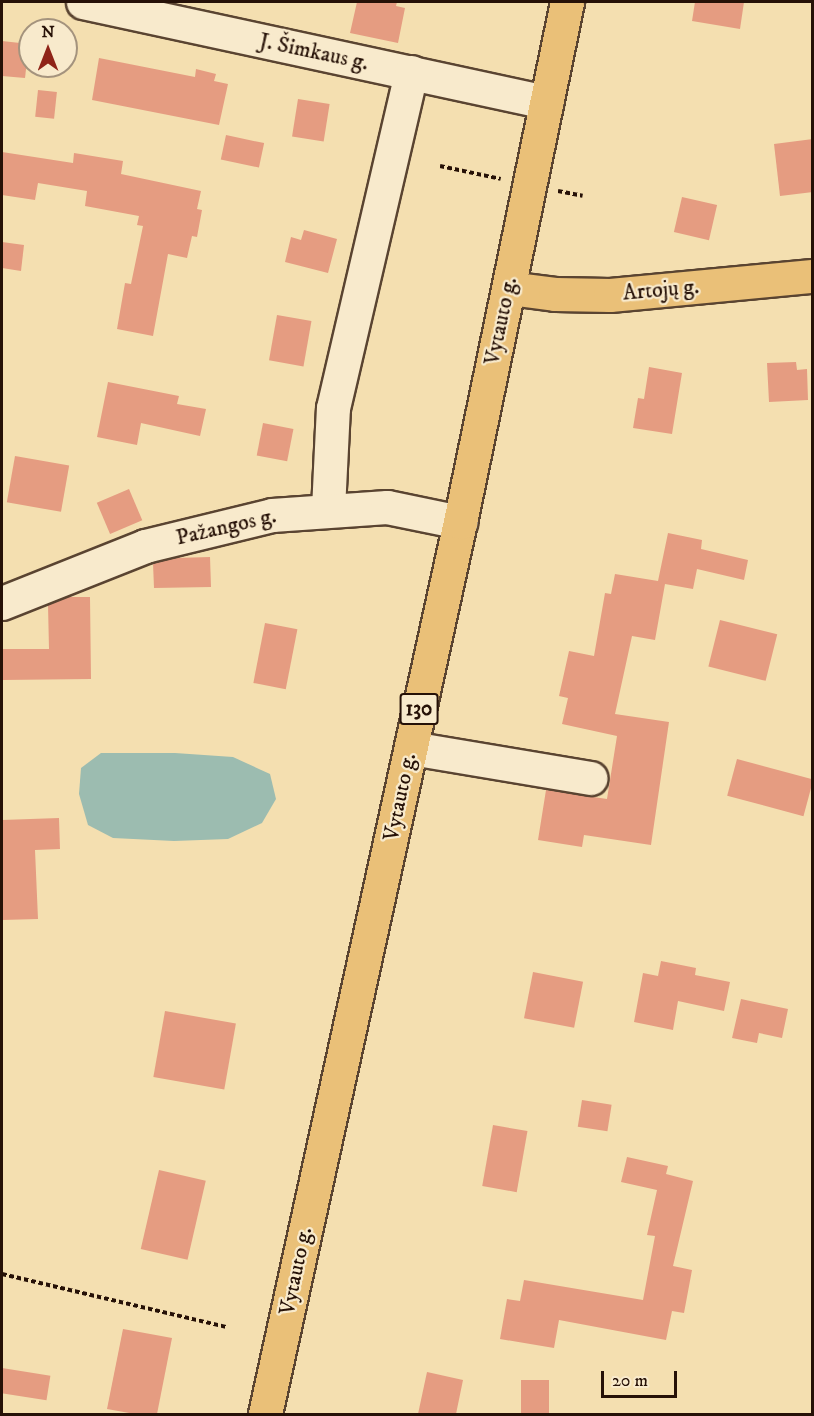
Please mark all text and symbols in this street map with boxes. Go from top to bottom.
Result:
north arrow [18,18,78,78]
text: N [41,22,55,42]
street label: J. Šimkaus g. [257,28,371,76]
street label: Artojų g. [622,274,700,306]
street label: Vytauto g. [479,275,523,367]
street label: Pažangos g. [173,503,279,551]
road number: 130 [400,691,438,727]
street label: Vytauto g. [378,751,422,843]
street label: Vytauto g. [274,1225,318,1317]
scale bar [604,1359,680,1397]
text: 20 m [612,1370,648,1392]

